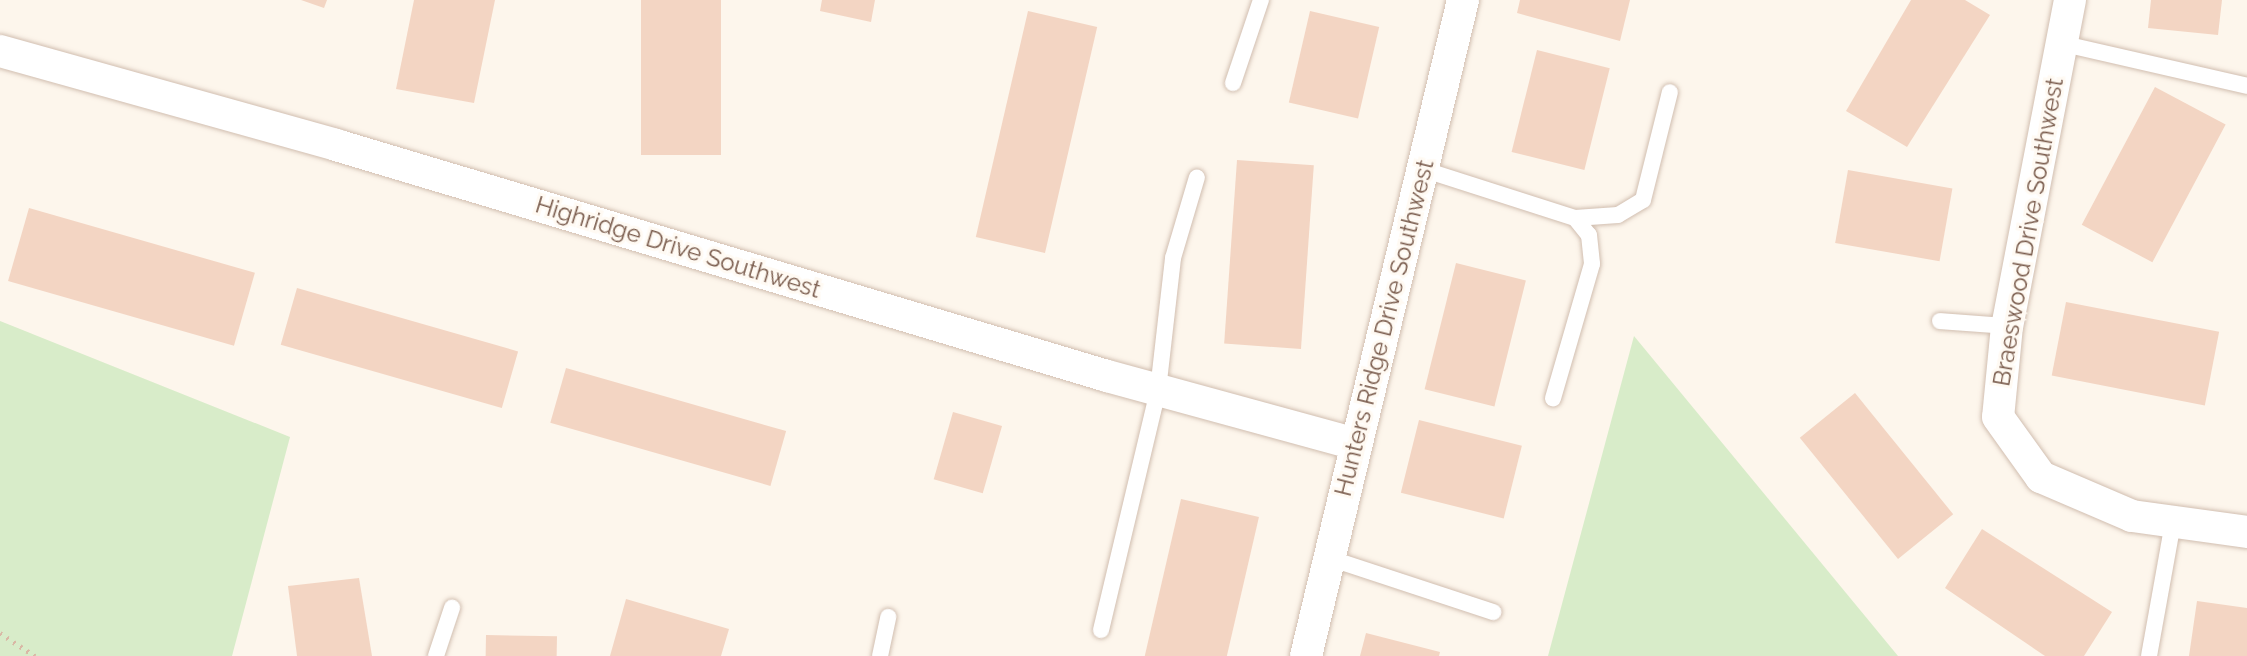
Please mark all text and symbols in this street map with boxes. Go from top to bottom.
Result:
street label: Braeswood Drive Southwest [1987,76,2069,388]
street label: Hunters Ridge Drive Southwest [1328,157,1440,499]
street label: Highridge Drive Southwest [532,190,824,304]

